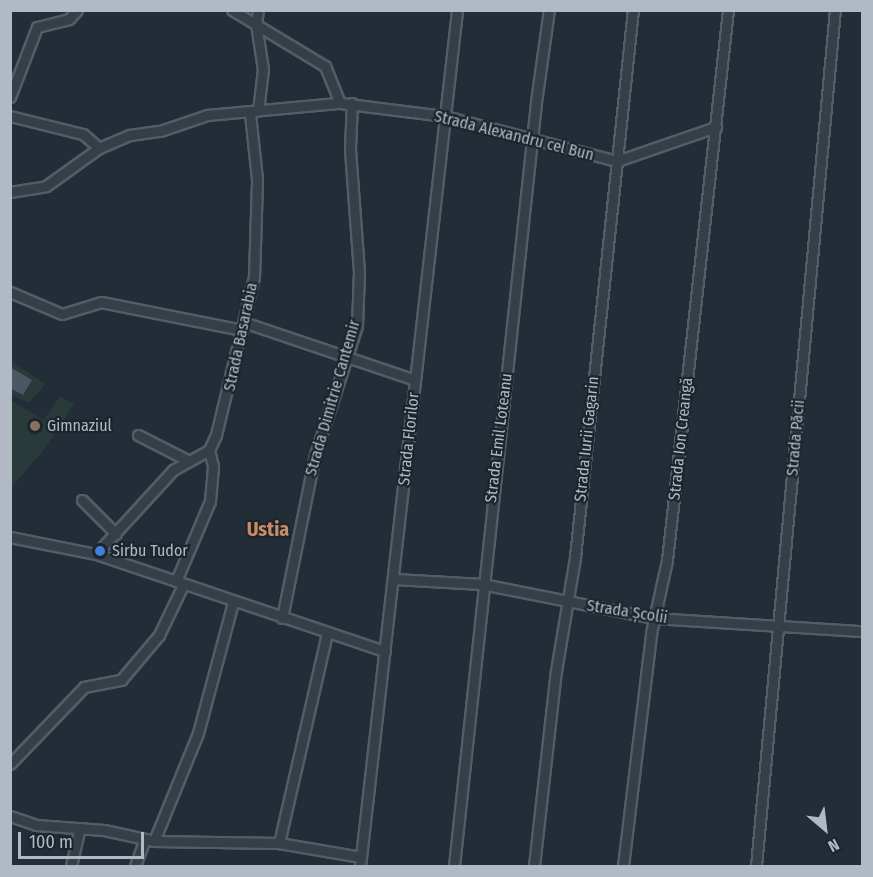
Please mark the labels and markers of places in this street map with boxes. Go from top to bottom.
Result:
place label: Gimnaziul [47,416,112,436]
marker: Gimnaziul [28,419,42,433]
place label: Sirbu Tudor [112,541,188,561]
marker: Sirbu Tudor [93,544,107,558]

